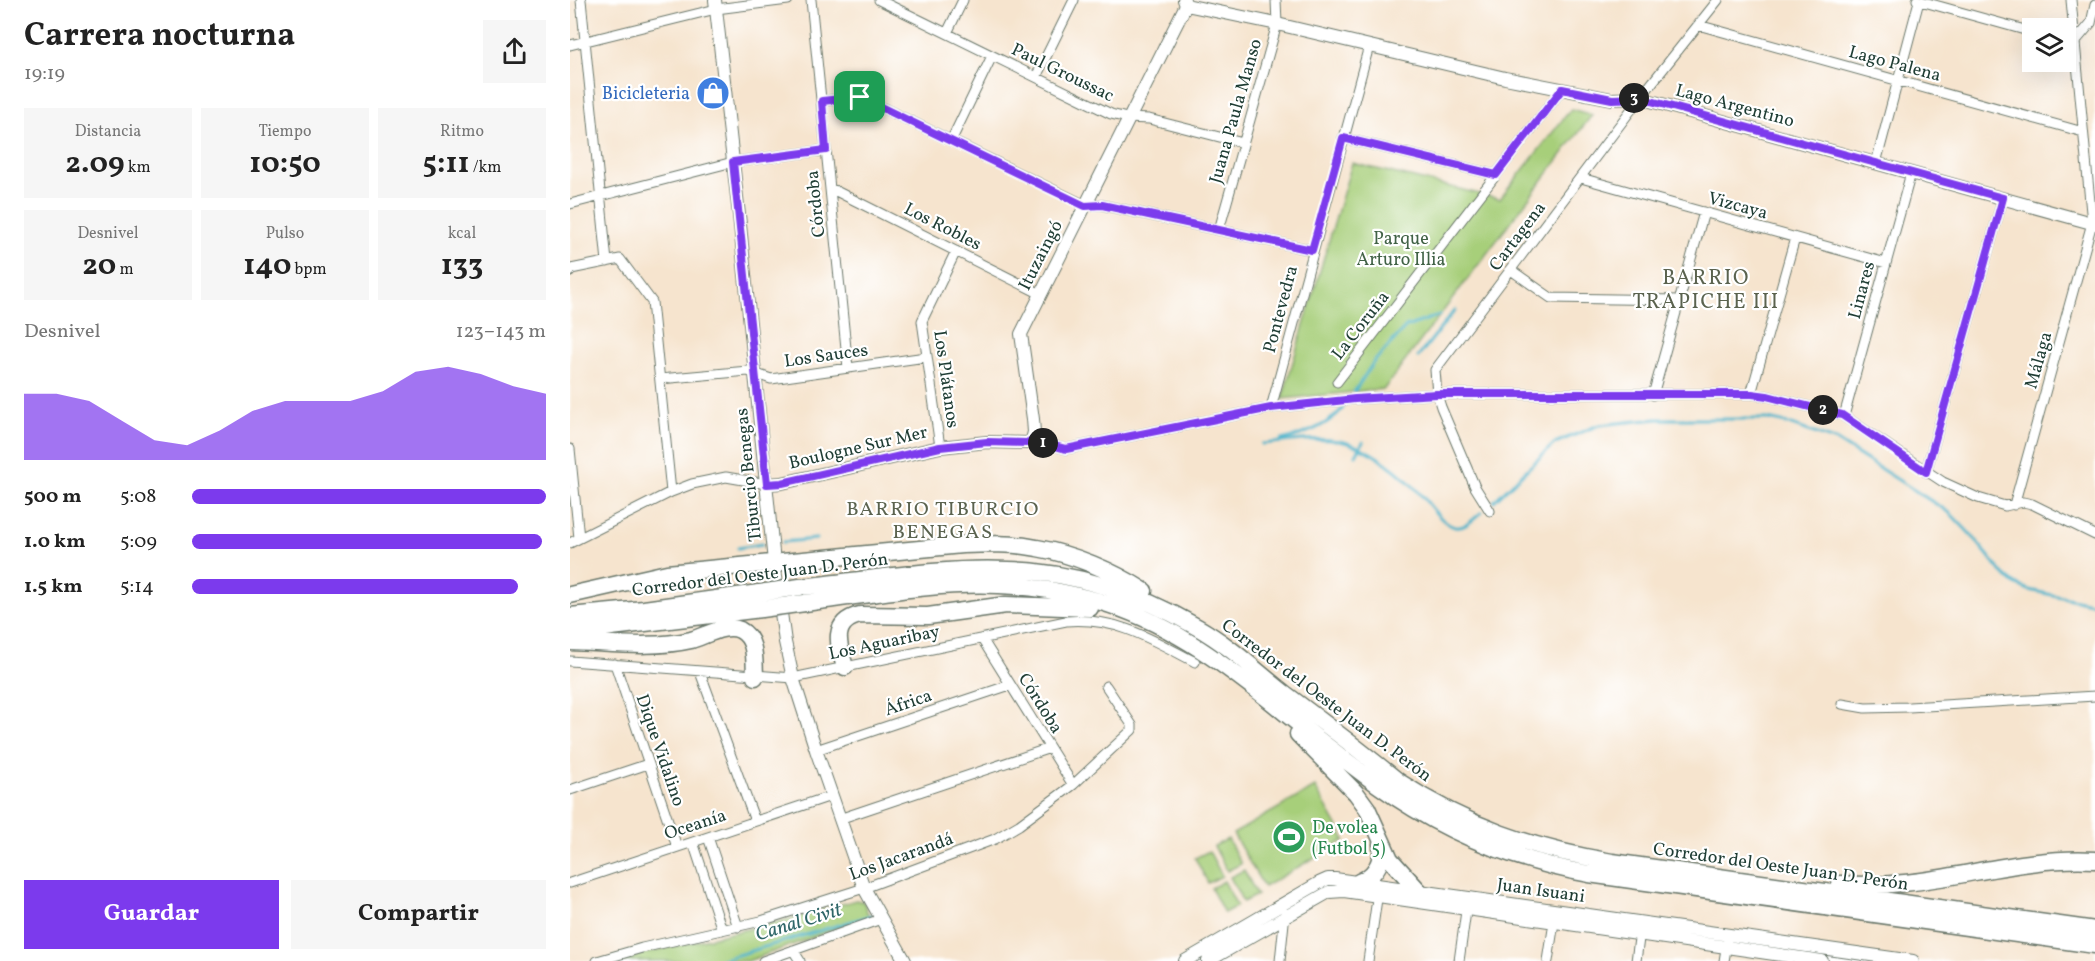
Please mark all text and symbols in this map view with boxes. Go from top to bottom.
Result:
text: Carrera nocturna [24,14,295,60]
map controls [2022,18,2076,72]
button: layers [2022,18,2076,72]
button: share [483,20,546,83]
street label: Juana Paula Manso [1204,36,1269,187]
street label: Paul Groussac [1007,38,1118,109]
street label: Lago Palena [1846,40,1944,89]
text: 19:19 [24,60,65,88]
pin [834,71,885,122]
shop icon: Bicicleteria [695,75,731,111]
street label: Lago Argentino [1672,79,1797,134]
icon: arrive [843,80,876,113]
place label: Bicicleteria [602,82,690,107]
pin: 3 [1619,83,1649,113]
text: 3 [1630,87,1638,109]
text: Distancia [75,121,141,143]
text: Tiempo [259,121,311,143]
text: Ritmo [440,121,484,143]
text: 2.09 [65,143,125,185]
text: 10:50 [249,143,321,185]
text: 5:11 [423,143,470,185]
text: km [125,157,151,179]
text: /km [470,157,502,179]
street label: Córdoba [801,169,832,239]
street label: Vizcaya [1705,186,1770,226]
street label: Los Robles [899,197,985,257]
street label: Cartagena [1484,197,1553,277]
street label: Ituzaingó [1013,216,1070,295]
text: Desnivel [77,223,139,245]
text: Pulso [266,223,304,245]
text: kcal [448,223,476,245]
park label: Parque Arturo Illia [1357,227,1445,273]
text: 20 [82,245,116,287]
text: 140 [243,245,291,287]
text: 133 [441,245,483,287]
text: m [116,259,134,281]
text: bpm [291,259,327,281]
street label: Linares [1843,259,1882,322]
street label: Pontevedra [1258,263,1305,356]
district label: BARRIO TRAPICHE III [1632,264,1780,317]
street label: La Coruña [1326,286,1396,366]
text: Desnivel [24,318,100,346]
text: 123–143 m [456,318,546,346]
street label: Los Plátanos [926,329,965,430]
street label: Málaga [2019,329,2059,392]
street label: Los Sauces [783,338,870,375]
pin: 2 [1808,395,1838,425]
text: 2 [1819,399,1827,421]
street label: Tiburcio Benegas [730,407,769,543]
street label: Boulogne Sur Mer [786,420,931,477]
pin: 1 [1028,428,1058,458]
text: 1 [1040,432,1046,454]
text: 500 m [24,483,82,511]
text: 5:08 [120,483,157,511]
district label: BARRIO TIBURCIO BENEGAS [846,496,1040,547]
text: 1.0 km [24,528,86,556]
text: 5:09 [120,528,157,556]
street label: Corredor del Oeste Juan D. Perón [631,547,890,604]
text: 1.5 km [24,573,83,601]
text: 5:14 [120,573,154,601]
street label: Corredor del Oeste Juan D. Perón [1216,614,1437,789]
street label: Los Aguaribay [826,619,942,667]
street label: Córdoba [1011,669,1068,739]
street label: África [881,684,936,723]
street label: Dique Vidalino [629,691,690,810]
street label: Oceanía [661,804,730,847]
place label: De volea (Futbol 5) [1312,816,1385,862]
sports icon: De volea (Futbol 5) [1271,819,1307,855]
street label: Los Jacarandá [846,827,957,888]
street label: Corredor del Oeste Juan D. Perón [1651,837,1910,898]
street label: Juan Isuani [1495,873,1586,910]
button: Guardar [24,880,279,949]
button: Compartir [291,880,546,949]
water label: Canal Civit [752,896,846,949]

